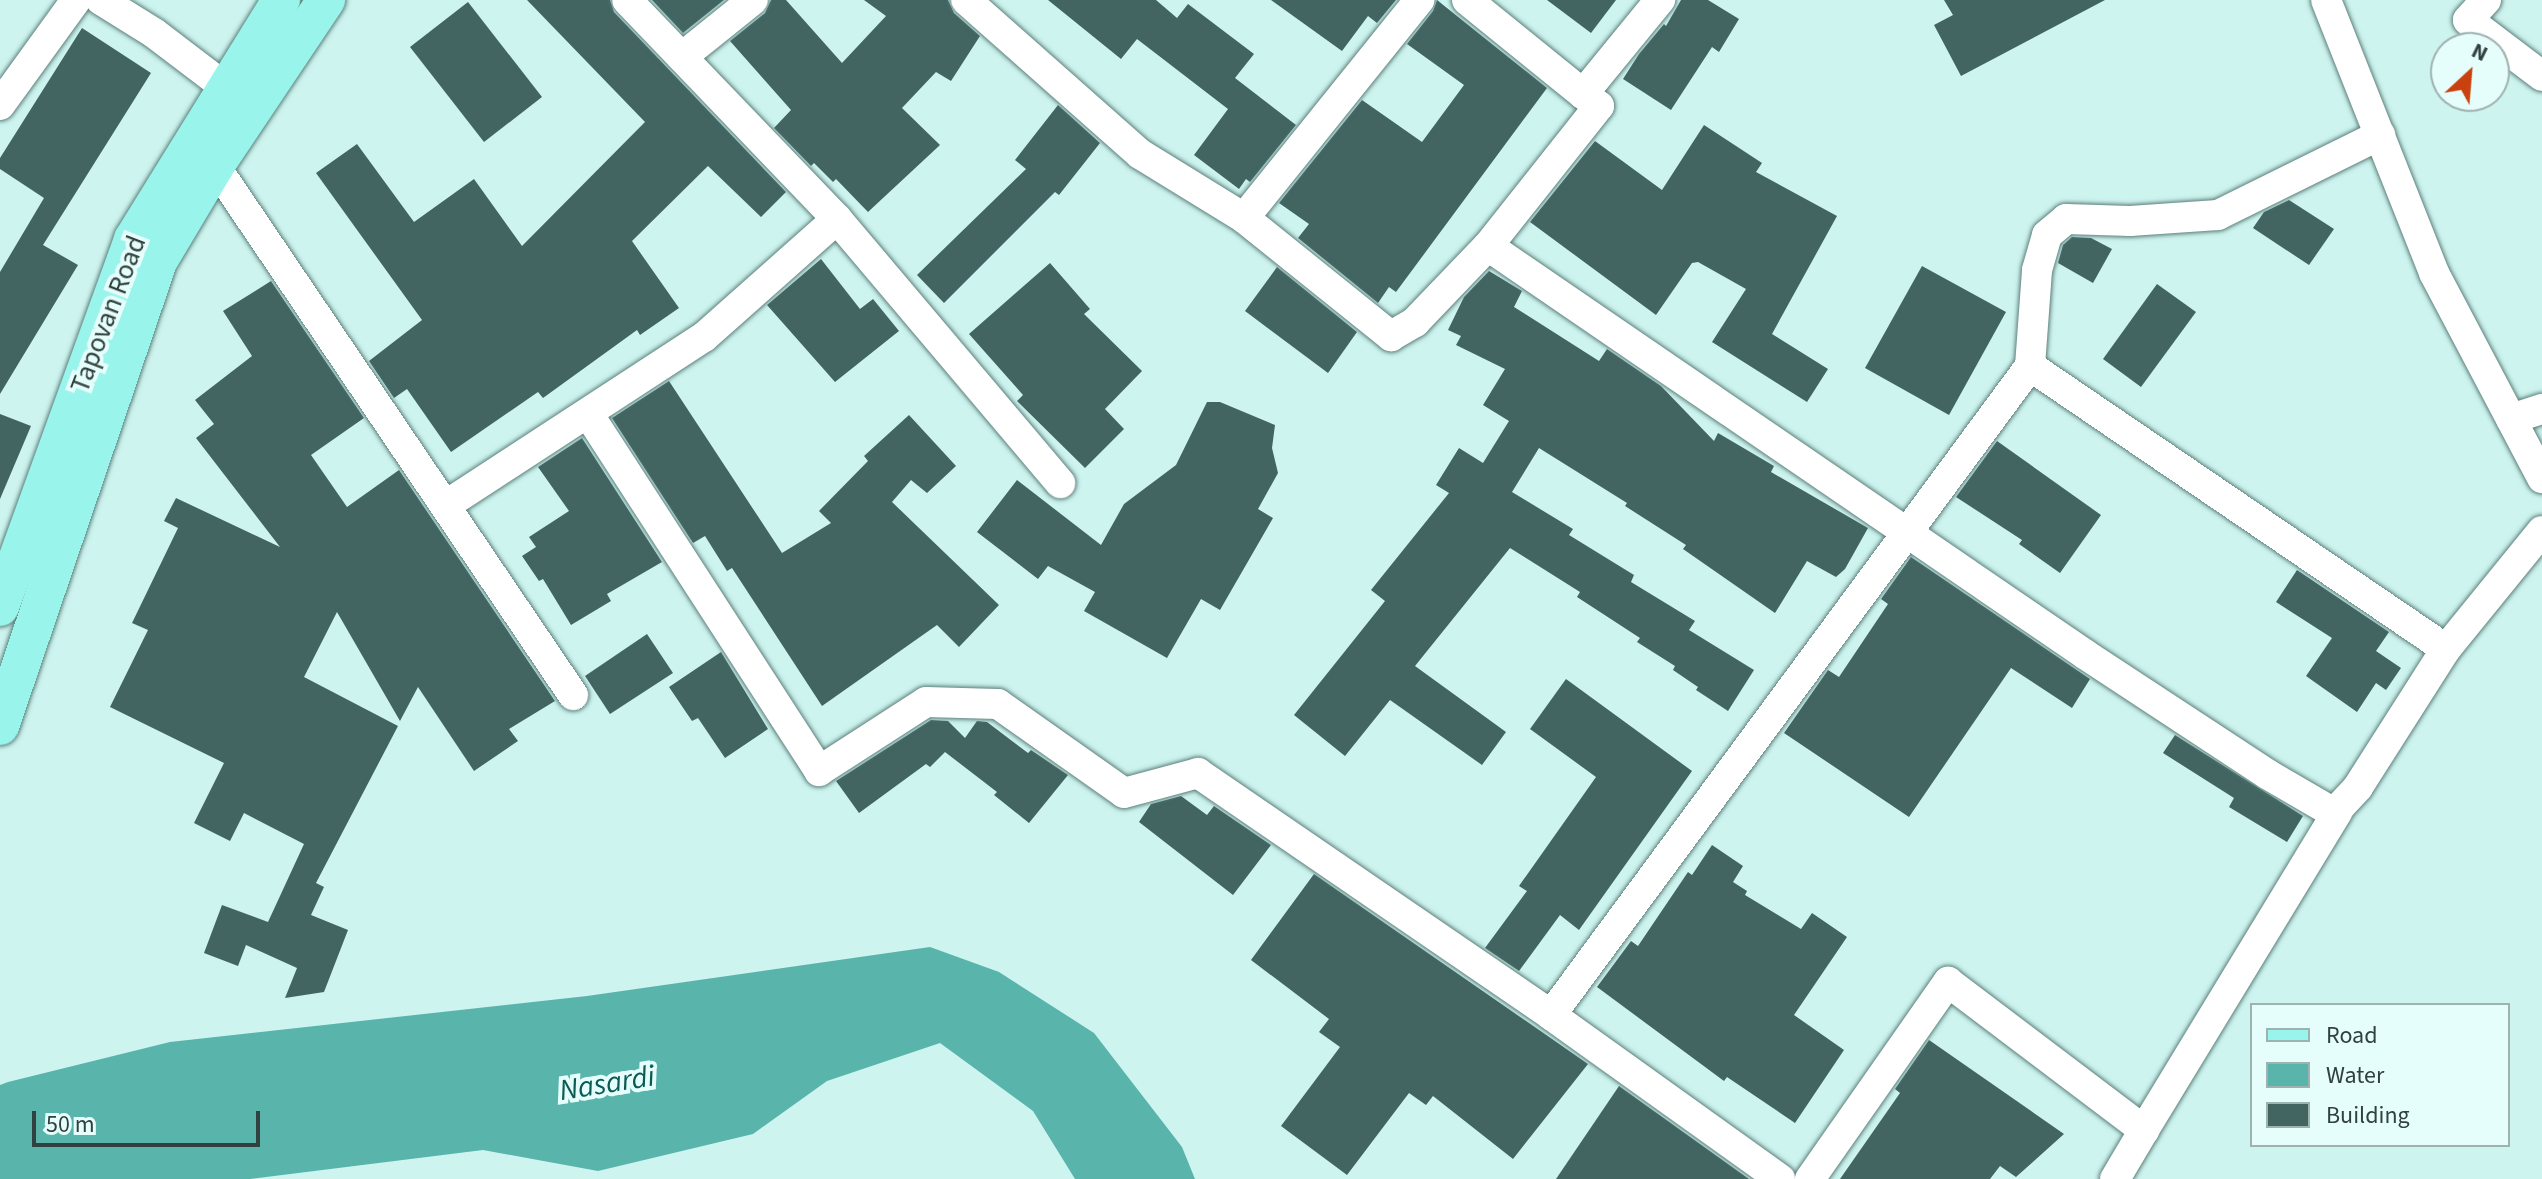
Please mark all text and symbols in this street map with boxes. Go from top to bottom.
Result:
north arrow [2430,32,2510,112]
text: N [2466,35,2493,70]
street label: Tapovan Road [63,231,153,397]
legend [2250,1003,2510,1147]
text: Road [2326,1018,2378,1053]
text: Water [2326,1058,2384,1093]
water label: Nasardi [557,1059,657,1109]
scale bar [36,1095,264,1145]
text: Building [2326,1098,2410,1133]
text: 50 m [46,1107,95,1142]

